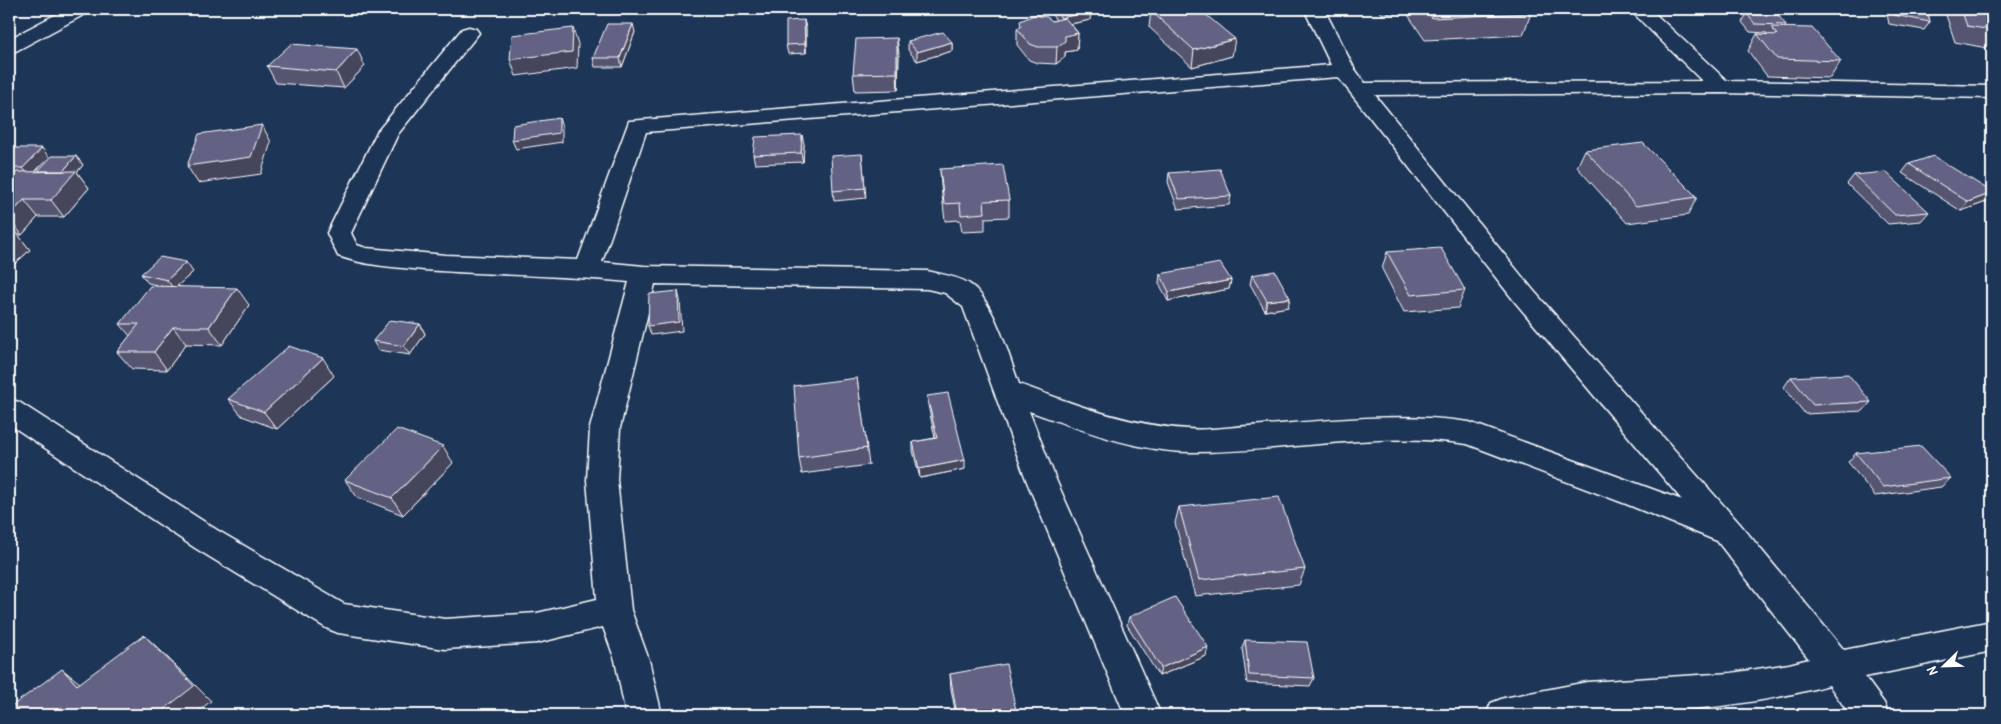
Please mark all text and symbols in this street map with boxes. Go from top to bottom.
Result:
north arrow [1918,642,1968,692]
text: N [1921,664,1942,678]

